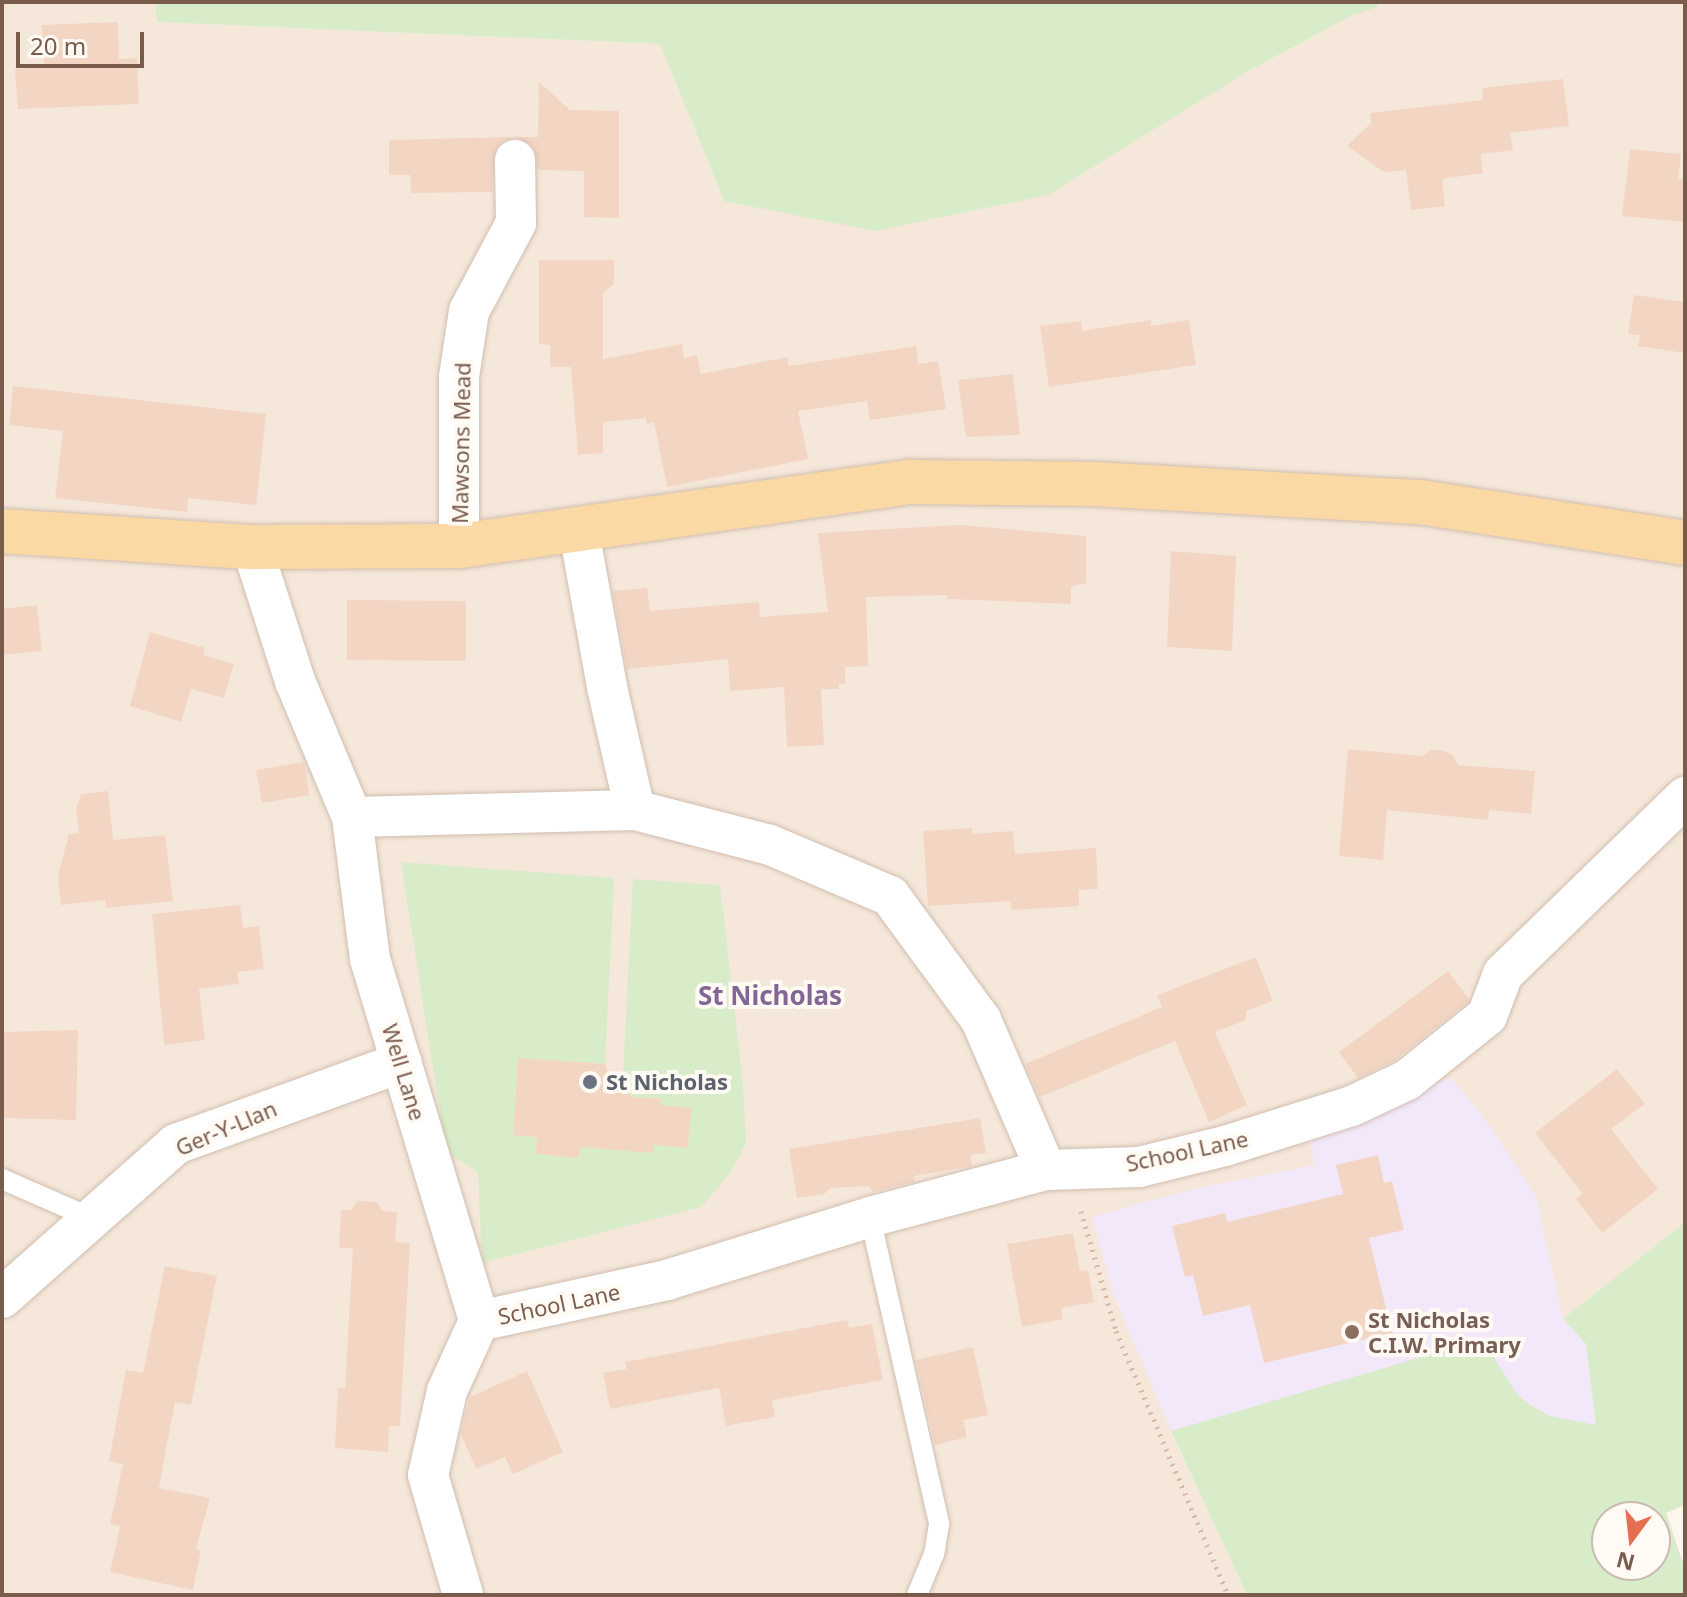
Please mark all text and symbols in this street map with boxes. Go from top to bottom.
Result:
scale bar [20,16,148,66]
text: 20 m [30,29,86,62]
street label: Mawsons Mead [446,362,476,524]
district label: St Nicholas [698,980,842,1012]
street label: Well Lane [377,1021,431,1123]
place label: St Nicholas [606,1069,728,1095]
marker: St Nicholas [581,1073,599,1091]
street label: Ger-Y-Llan [171,1095,281,1161]
street label: School Lane [1124,1125,1250,1177]
street label: School Lane [496,1278,622,1330]
place label: St Nicholas C.I.W. Primary [1368,1306,1521,1358]
marker: St Nicholas C.I.W. Primary [1343,1323,1361,1341]
north arrow [1591,1501,1671,1581]
text: N [1613,1545,1638,1579]

